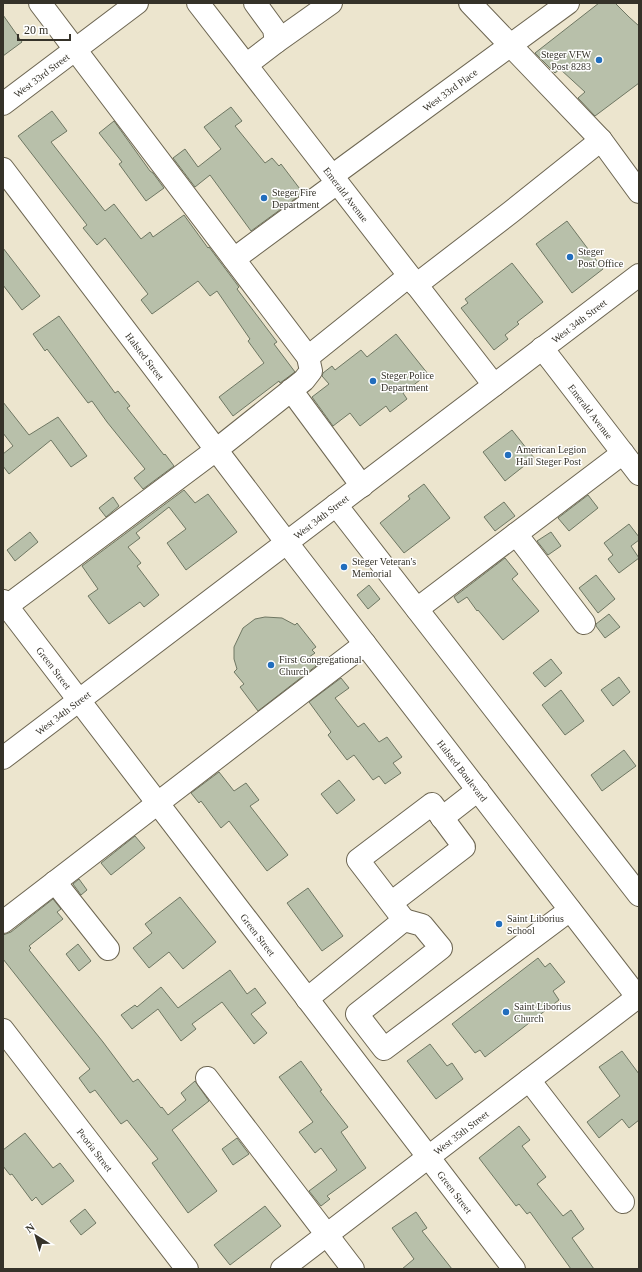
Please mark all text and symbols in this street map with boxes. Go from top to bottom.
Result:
scale bar [18,16,70,42]
text: 20 m [24,23,49,37]
place label: Steger VFW Post 8283 [541,49,592,72]
street label: West 33rd Street [11,51,71,100]
marker: Steger VFW Post 8283 [594,55,604,65]
street label: West 33rd Place [420,66,480,113]
street label: Emerald Avenue [322,165,371,224]
place label: Steger Fire Department [272,187,319,210]
marker: Steger Fire Department [259,193,269,203]
place label: Steger Post Office [578,246,624,269]
marker: Steger Post Office [565,252,575,262]
street label: West 34th Street [549,296,609,345]
street label: Halsted Street [124,330,167,382]
place label: Steger Police Department [381,370,435,393]
marker: Steger Police Department [368,376,378,386]
street label: Emerald Avenue [566,382,616,441]
place label: American Legion Hall Steger Post [516,444,586,467]
marker: American Legion Hall Steger Post [503,450,513,460]
street label: West 34th Street [291,492,351,541]
place label: Steger Veteran's Memorial [352,556,416,579]
marker: Steger Veteran's Memorial [339,562,349,572]
street label: Green Street [34,644,74,691]
place label: First Congregational Church [279,654,362,677]
marker: First Congregational Church [266,660,276,670]
street label: West 34th Street [33,688,92,737]
street label: Halsted Boulevard [435,738,490,803]
street label: Green Street [239,911,278,958]
place label: Saint Liborius School [507,913,564,936]
marker: Saint Liborius School [494,919,504,929]
place label: Saint Liborius Church [514,1001,571,1024]
marker: Saint Liborius Church [501,1007,511,1017]
street label: West 35th Street [431,1108,490,1157]
street label: Peoria Street [75,1126,115,1174]
street label: Green Street [435,1169,475,1215]
north arrow [16,1216,56,1256]
text: N [23,1221,37,1235]

